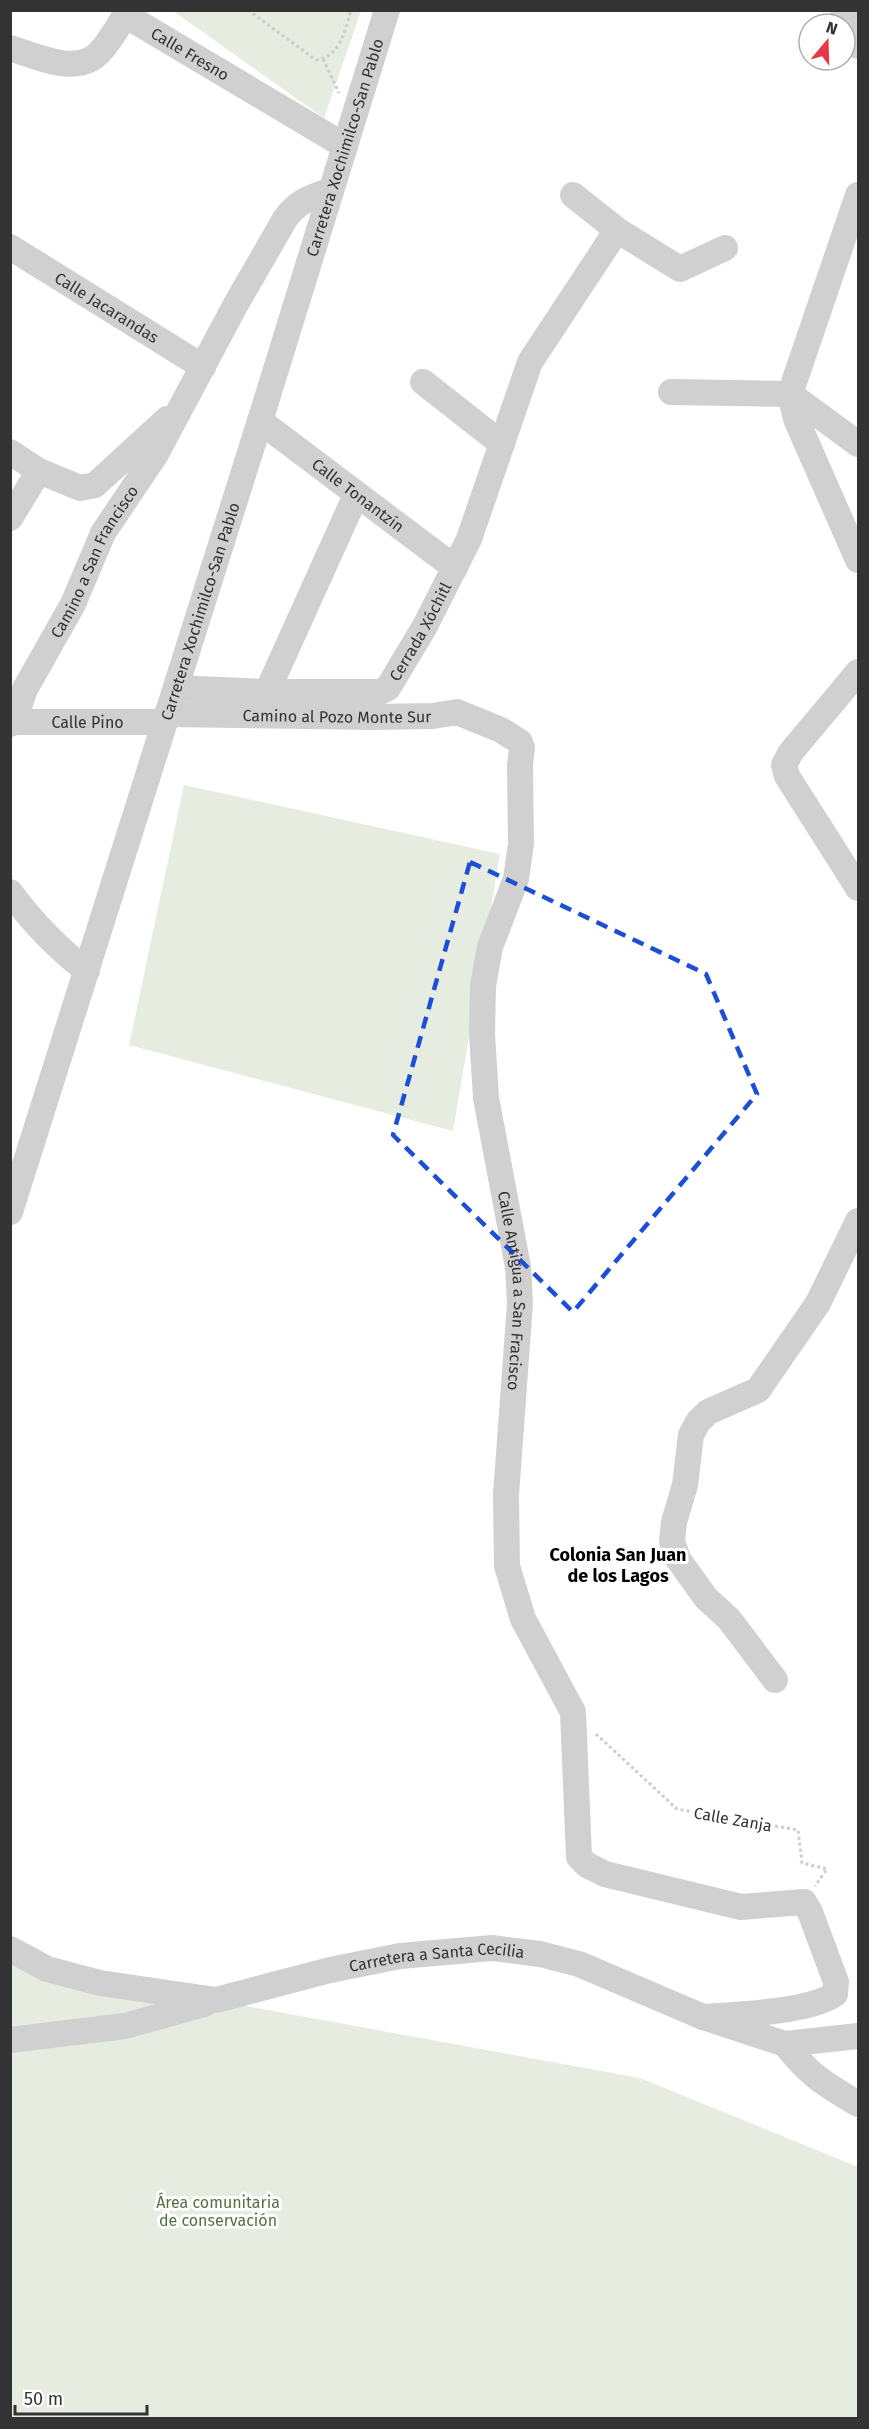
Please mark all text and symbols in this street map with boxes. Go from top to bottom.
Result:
north arrow [797,12,857,72]
text: N [824,18,840,39]
street label: Calle Fresno [147,24,232,85]
street label: Carretera Xochimilco-San Pablo [302,36,388,259]
street label: Calle Jacarandas [51,268,162,347]
street label: Calle Tonantzín [308,455,408,536]
street label: Camino a San Francisco [47,482,142,642]
street label: Carretera Xochimilco-San Pablo [157,500,244,723]
street label: Cerrada Xóchitl [385,579,456,685]
street label: Camino al Pozo Monte Sur [242,706,432,727]
street label: Calle Pino [51,713,124,732]
street label: Calle Antigua a San Fracisco [494,1189,529,1391]
district label: Colonia San Juan de los Lagos [550,1544,686,1587]
street label: Calle Zanja [692,1803,773,1836]
street label: Carretera a Santa Cecilia [347,1939,526,1976]
park label: Área comunitaria de conservación [156,2192,280,2230]
scale bar [15,2378,147,2416]
text: 50 m [24,2388,63,2410]

